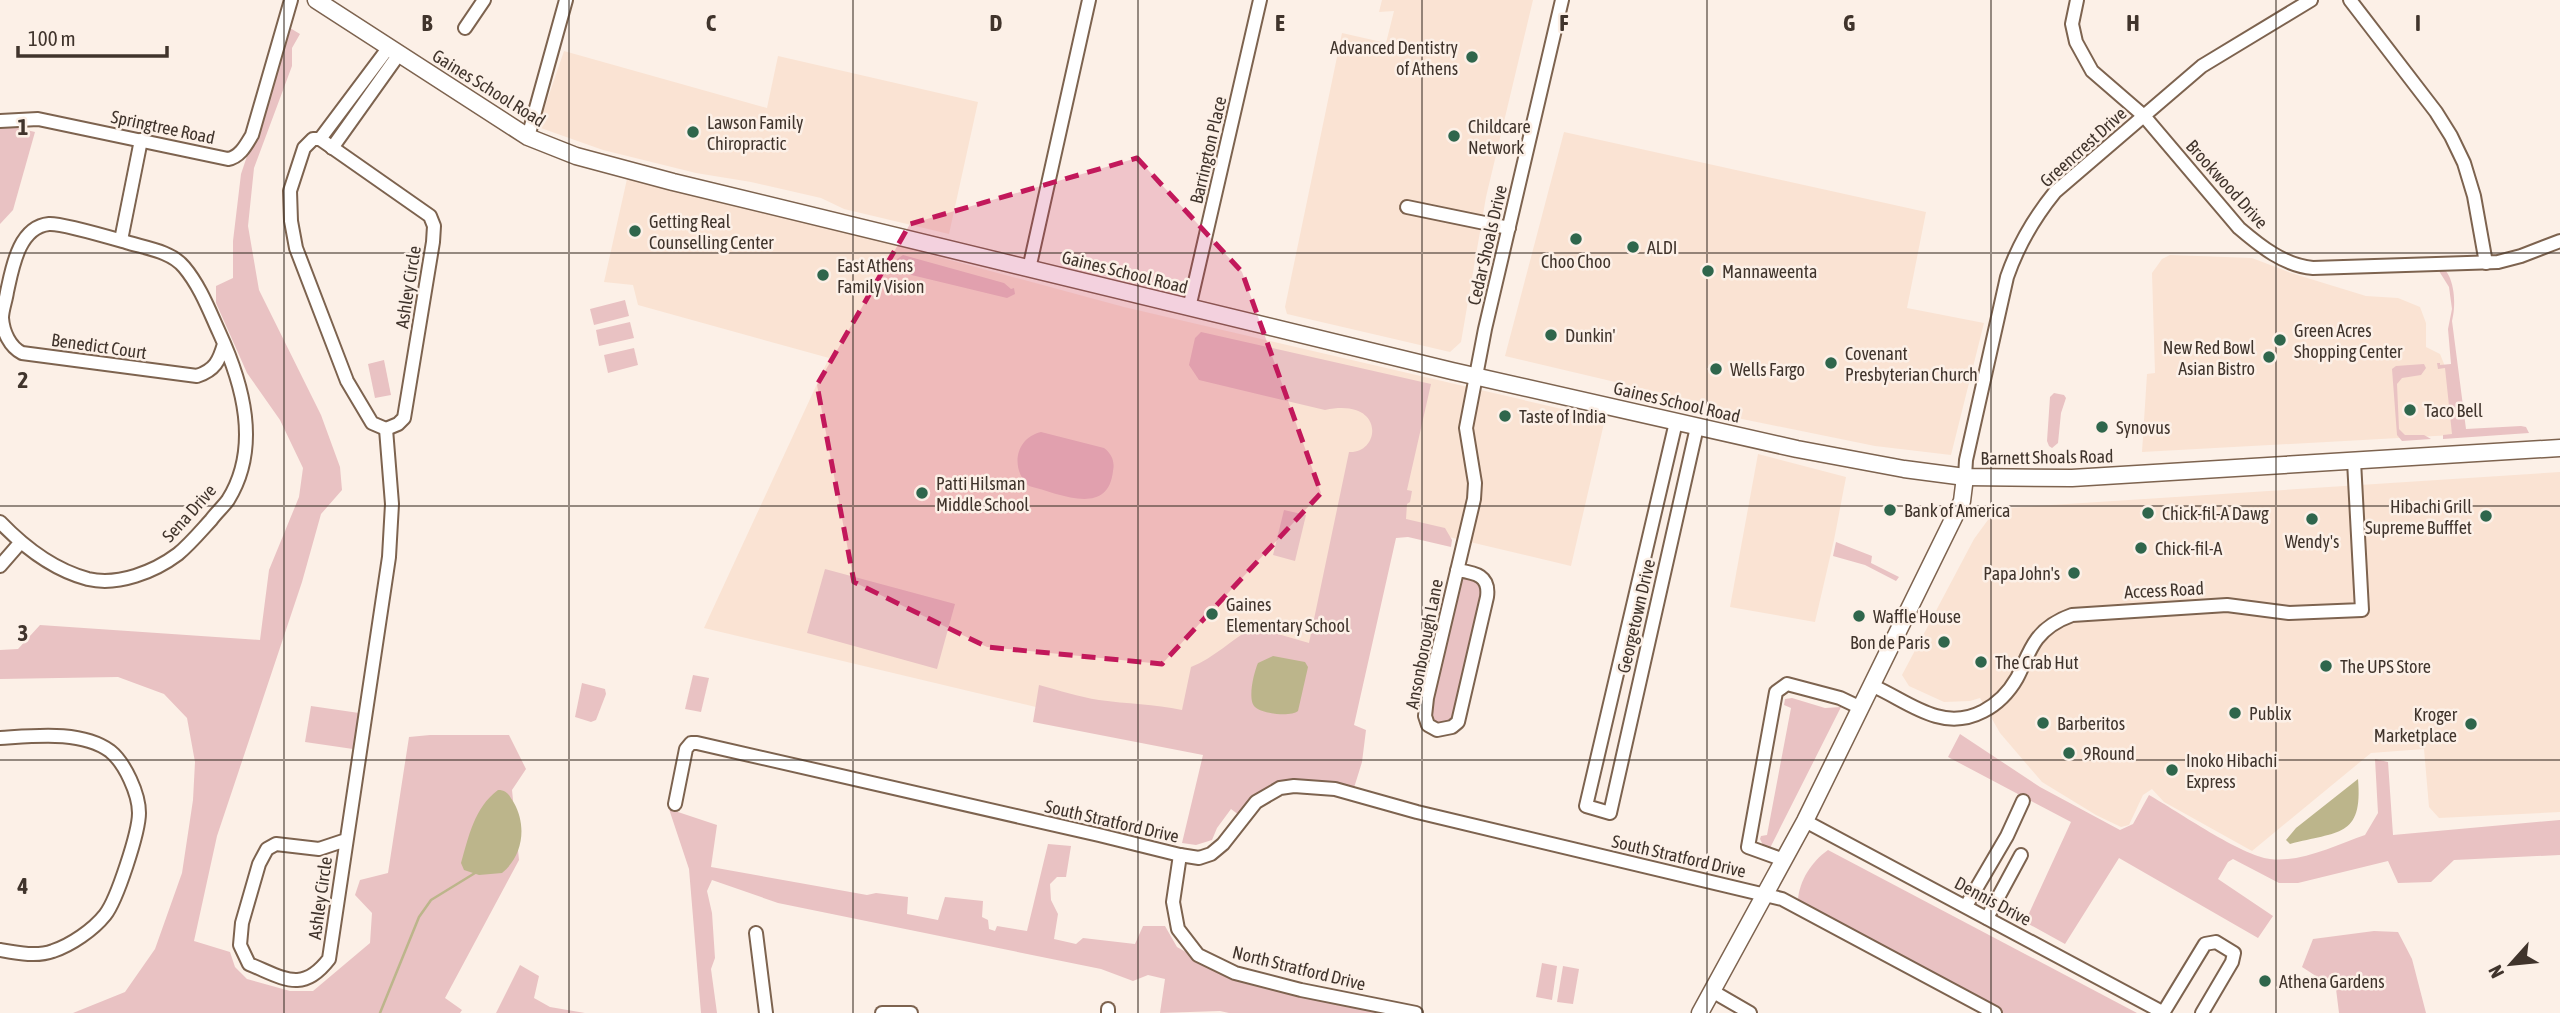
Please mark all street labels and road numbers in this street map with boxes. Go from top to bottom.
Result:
street label: Gaines School Road [429,45,549,131]
street label: Barrington Place [1185,94,1231,206]
street label: Greencrest Drive [2036,103,2130,191]
street label: Springtree Road [109,106,217,148]
street label: Brookwood Drive [2182,135,2272,233]
street label: Cedar Shoals Drive [1463,183,1511,307]
street label: Ashley Circle [391,244,425,330]
street label: Gaines School Road [1060,246,1190,298]
street label: Benedict Court [50,329,148,363]
street label: Gaines School Road [1612,377,1742,427]
street label: Barnett Shoals Road [1980,445,2114,469]
street label: Sena Drive [158,480,220,546]
street label: Georgetown Drive [1613,557,1659,675]
street label: Ansonborough Lane [1401,577,1447,711]
street label: Access Road [2124,577,2204,603]
street label: South Stratford Drive [1043,795,1181,847]
street label: South Stratford Drive [1610,830,1748,882]
street label: Ashley Circle [304,855,336,941]
street label: Dennis Drive [1951,872,2035,930]
street label: North Stratford Drive [1230,941,1368,995]

